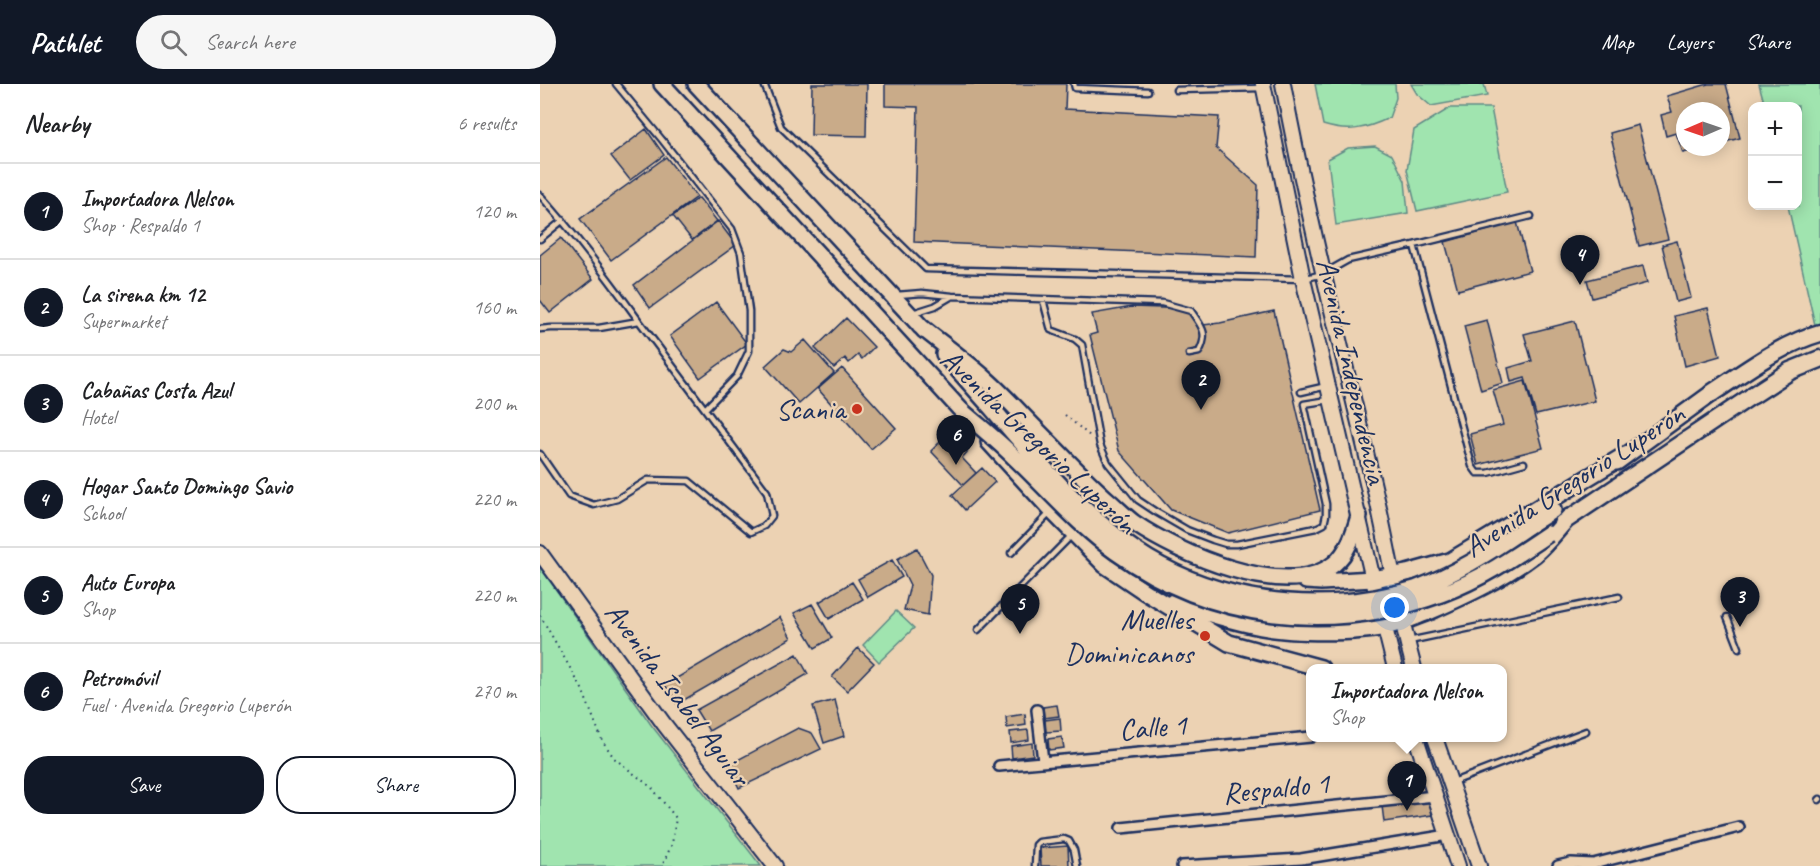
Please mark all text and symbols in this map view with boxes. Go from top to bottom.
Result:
search box [136,15,556,69]
text: Pathlet [30,25,100,60]
icon: search [157,26,190,59]
text: Search here [205,28,295,56]
text: Map [1601,29,1634,55]
text: Layers [1667,29,1713,55]
text: Share [1746,29,1790,55]
north arrow [1676,102,1730,156]
map controls [1748,102,1802,210]
button: + [1748,102,1802,156]
text: Nearby [24,107,89,140]
text: 6 results [457,111,516,136]
button: − [1748,156,1802,210]
text: Importadora Nelson [81,185,234,213]
text: 1 [39,199,48,224]
text: 120 m [473,199,516,224]
text: Shop · Respaldo 1 [81,213,200,238]
pin: 4 [1560,236,1600,285]
street label: Avenida Independencia [1308,255,1397,489]
text: La sirena km 12 [81,281,205,309]
text: 2 [39,295,48,320]
text: 160 m [473,295,516,320]
text: Supermarket [81,309,166,334]
street label: Avenida Gregorio Luperón [933,340,1147,543]
pin: 2 [1182,360,1220,410]
text: Cabañas Costa Azul [81,377,231,405]
place label: Scania [776,390,848,428]
text: 3 [39,391,48,416]
text: 200 m [473,391,516,416]
street label: Avenida Gregorio Luperón [1456,394,1693,566]
marker: Scania [850,402,864,416]
text: Hotel [81,405,116,430]
pin: 6 [936,416,976,465]
text: Hogar Santo Domingo Savio [81,473,292,501]
text: 4 [39,487,48,512]
text: 220 m [473,487,516,512]
text: School [81,501,124,526]
text: Auto Europa [81,569,174,597]
pin: 3 [1720,578,1760,627]
text: 5 [39,583,48,608]
text: 220 m [473,583,516,608]
pin: 5 [1000,584,1040,634]
your location [1380,593,1409,622]
street label: Avenida Isabel Aguiar [596,595,761,795]
text: Shop [81,597,115,622]
place label: Muelles Dominicanos [1065,600,1196,672]
marker: Muelles Dominicanos [1198,629,1212,643]
popup [1306,664,1507,742]
text: Petromóvil [81,665,157,693]
text: Importadora Nelson [1330,677,1483,705]
text: 6 [39,679,48,704]
text: 270 m [473,679,516,704]
text: Fuel · Avenida Gregorio Luperón [81,693,291,718]
street label: Calle 1 [1118,705,1190,749]
text: Shop [1330,705,1364,730]
button: Save [24,756,264,814]
button: Share [276,756,516,814]
pin: 1 [1388,762,1426,811]
street label: Respaldo 1 [1221,763,1333,813]

